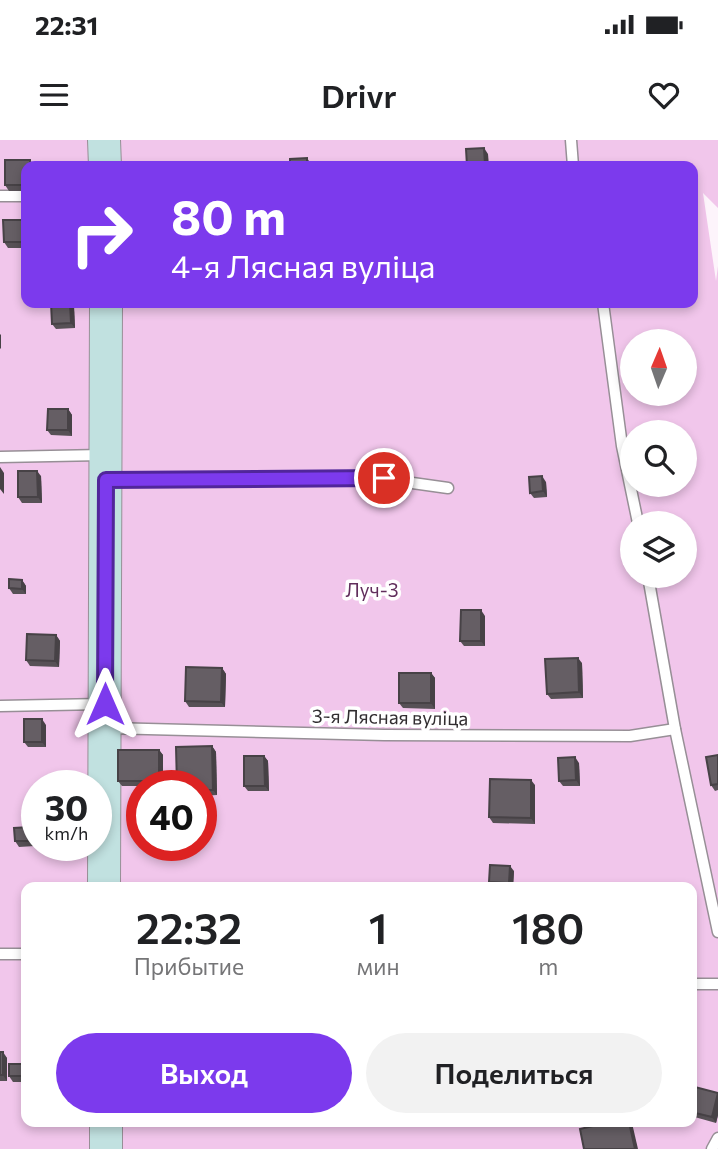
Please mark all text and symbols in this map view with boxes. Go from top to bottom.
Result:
text: 22:31 [35,9,98,40]
text: Drivr [321,75,397,115]
icon: menu [35,76,73,114]
icon: heart [645,76,683,114]
text: 80 m [171,185,286,245]
icon: right [56,189,147,280]
text: 4-я Лясная вуліца [171,245,435,285]
north arrow [620,329,696,406]
map controls [620,329,697,588]
button: search [620,420,697,497]
pin [354,448,414,508]
icon: arrive [365,459,403,497]
button: layers [620,511,697,588]
park label: Луч-3 [345,578,399,601]
position arrow [68,667,142,741]
street label: 3-я Лясная вуліца [312,704,468,729]
speed limit sign: 40 [126,770,217,861]
text: 30 [45,785,88,828]
text: km/h [45,822,88,844]
text: 22:32 [136,901,242,953]
text: 1 [369,901,387,953]
text: 180 [512,901,584,953]
text: Прибытие [134,952,244,980]
text: мин [357,952,399,980]
text: m [538,952,558,980]
button: Выход [56,1033,352,1113]
button: Поделиться [366,1033,662,1113]

